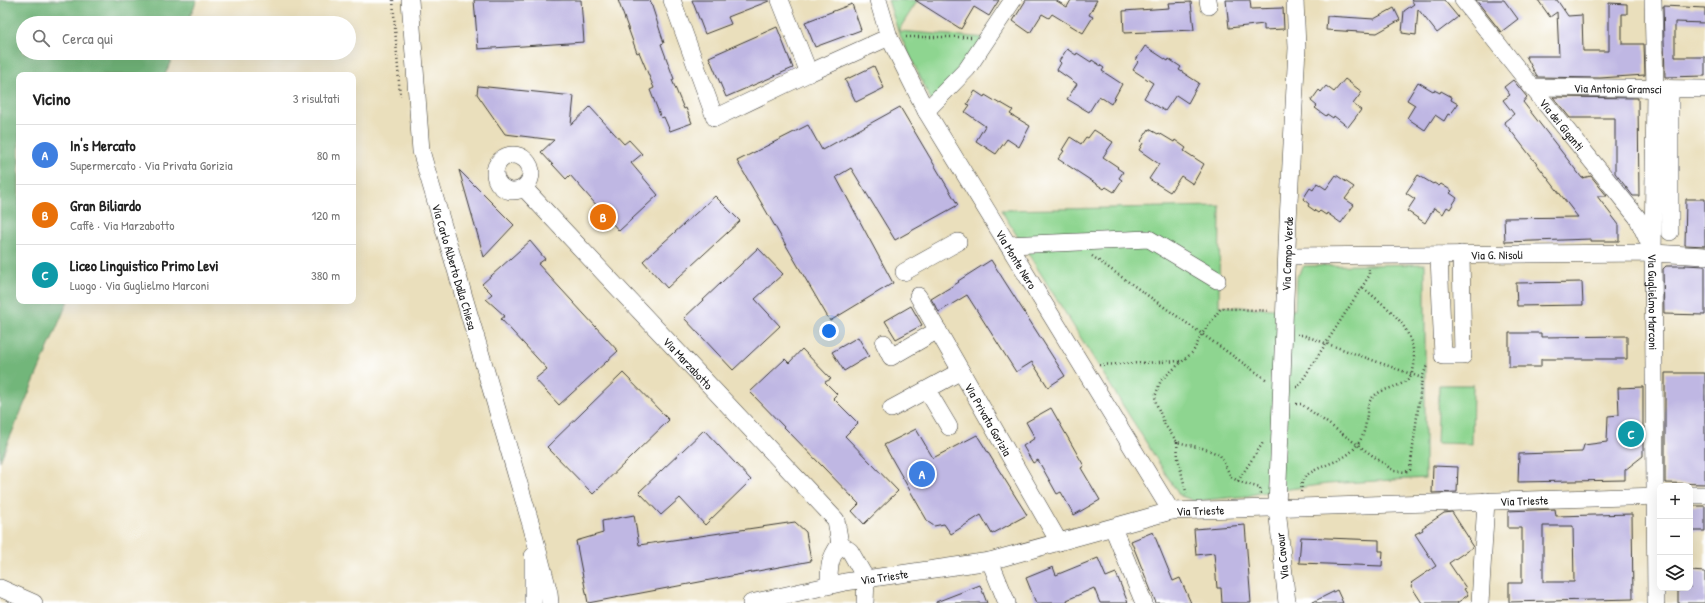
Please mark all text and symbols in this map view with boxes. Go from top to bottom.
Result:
search box [16,16,356,60]
icon: search [30,27,52,49]
text: Cerca qui [62,28,113,49]
street label: Via Antonio Gramsci [1574,79,1662,97]
text: Vicino [32,87,70,110]
text: 3 risultati [293,89,340,107]
street label: Via dei Giganti [1536,95,1588,154]
text: In's Mercato [70,135,136,156]
text: A [42,146,48,164]
text: 80 m [317,146,340,164]
text: Supermercato · Via Privata Gorizia [70,156,233,174]
text: Gran Biliardo [70,195,141,216]
street label: Via Carlo Alberto Dalla Chiesa [428,202,482,332]
pin: B [590,202,616,232]
text: B [42,206,48,224]
text: 120 m [312,206,340,224]
text: Caffè · Via Marzabotto [70,216,174,234]
street label: Via Campo Verde [1277,216,1297,291]
street label: Via Monte Nero [992,226,1041,292]
street label: Via G. Nisoli [1471,246,1523,263]
street label: Via Guglielmo Marconi [1645,254,1662,350]
text: Liceo Linguistico Primo Levi [70,255,219,276]
text: C [41,266,49,284]
text: 380 m [311,266,340,284]
text: Luogo · Via Guglielmo Marconi [70,276,209,294]
your location [819,321,839,341]
street label: Via Marzabotto [659,333,717,393]
street label: Via Privata Gorizia [961,380,1016,459]
pin: C [1618,419,1644,449]
pin: A [909,459,935,489]
map controls [1657,483,1693,591]
button: + [1657,483,1693,519]
street label: Via Trieste [1500,491,1549,509]
street label: Via Trieste [1176,501,1225,519]
button: − [1657,519,1693,555]
street label: Via Cavour [1271,531,1293,580]
button: layers [1657,555,1693,591]
street label: Via Trieste [859,564,910,588]

